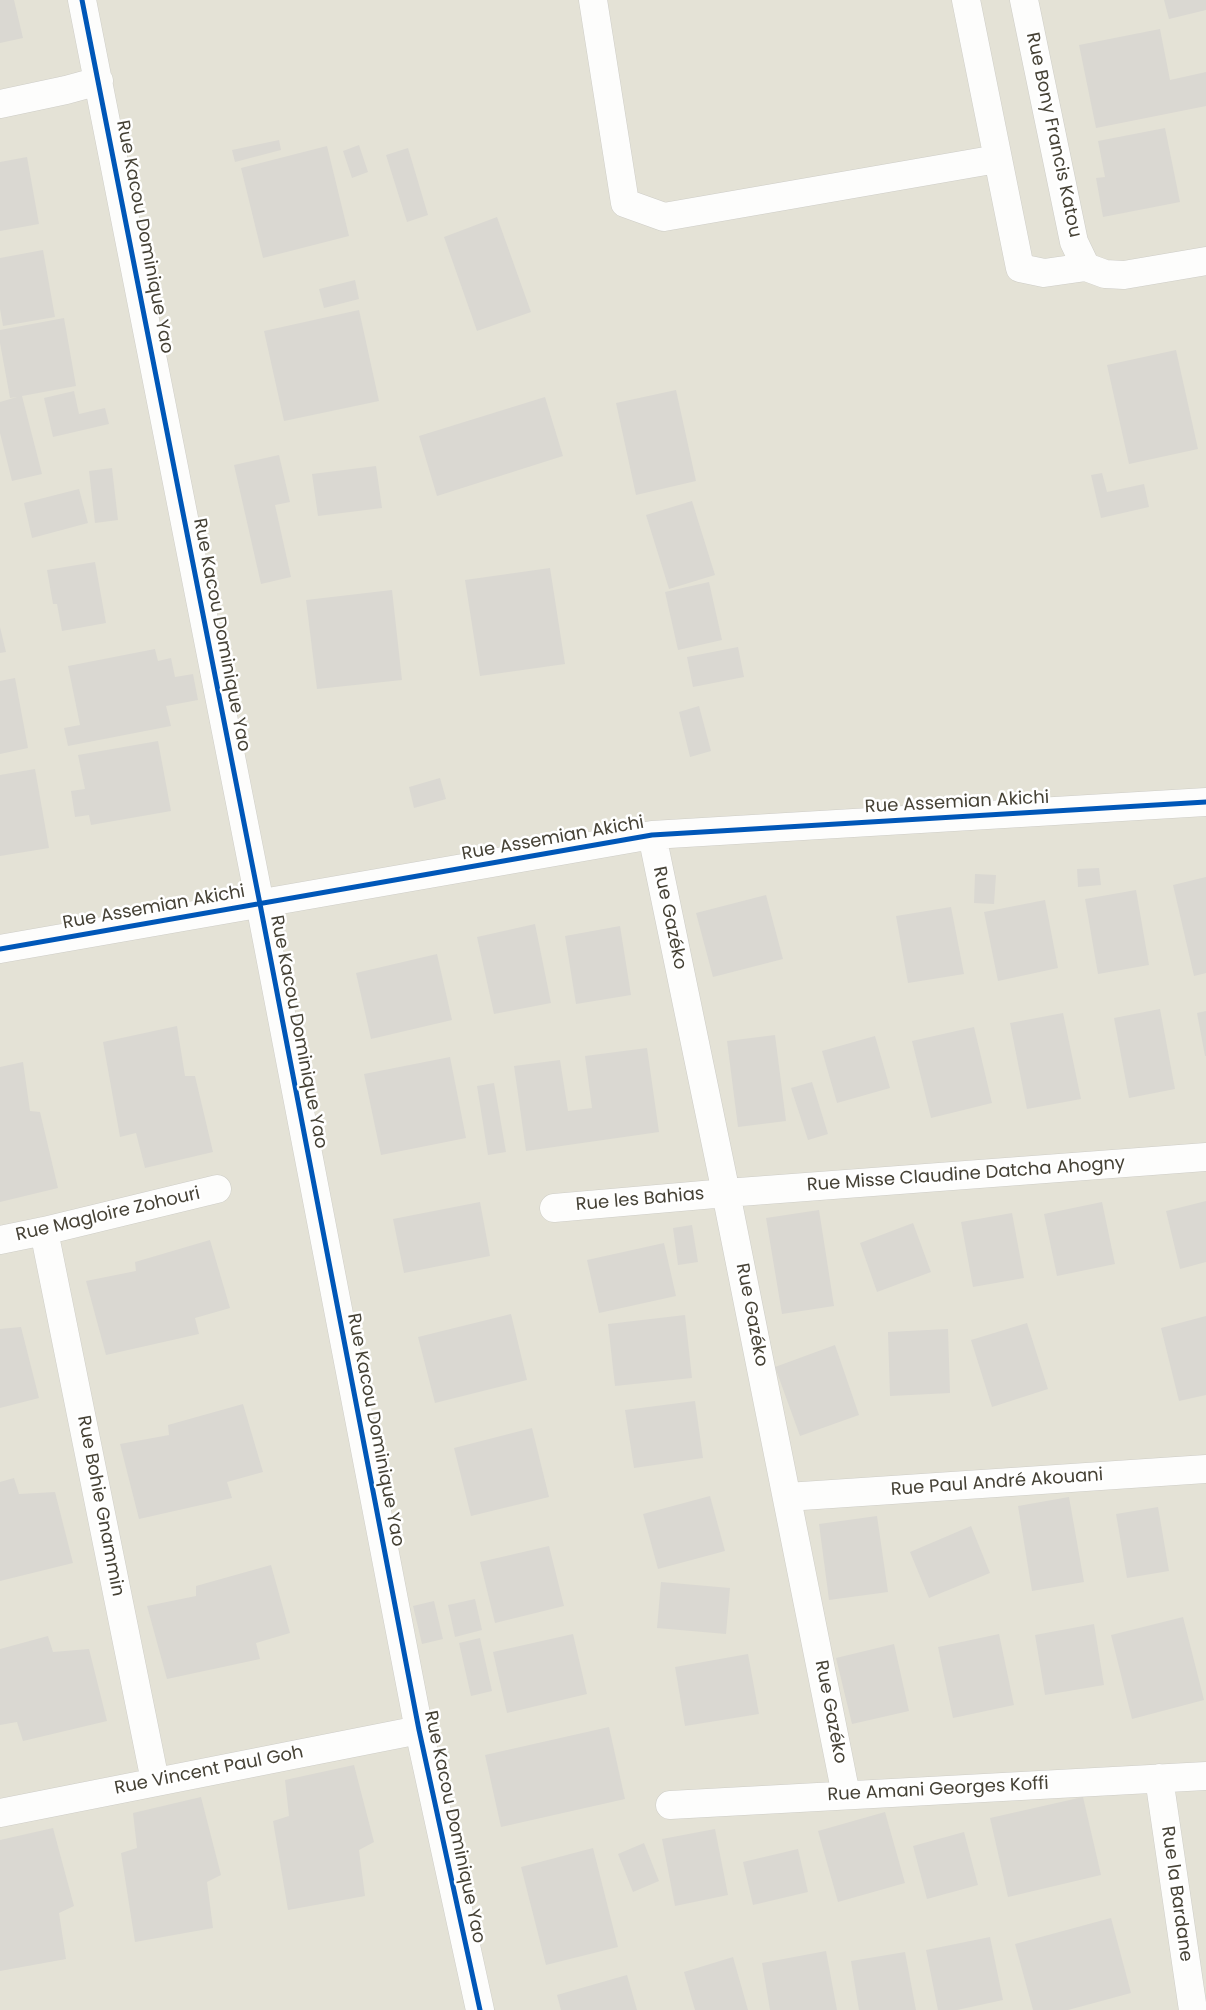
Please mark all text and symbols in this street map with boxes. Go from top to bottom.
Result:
street label: Rue Bony Francis Katou [1021,31,1085,239]
street label: Rue Kacou Dominique Yao [111,119,177,355]
street label: Rue Kacou Dominique Yao [188,517,254,753]
street label: Rue Assemian Akichi [864,787,1050,819]
street label: Rue Assemian Akichi [460,812,646,866]
street label: Rue Gazéko [648,865,690,971]
street label: Rue Assemian Akichi [61,881,247,935]
street label: Rue Kacou Dominique Yao [265,914,331,1150]
street label: Rue Misse Claudine Datcha Ahogny [806,1153,1126,1197]
street label: Rue Magloire Zohouri [14,1183,202,1247]
street label: Rue les Bahias [575,1184,705,1216]
street label: Rue Gazéko [730,1262,772,1368]
street label: Rue Kacou Dominique Yao [342,1312,408,1548]
street label: Rue Bohie Gnammin [72,1414,128,1598]
street label: Rue Paul André Akouani [890,1465,1104,1501]
street label: Rue Gazéko [809,1659,851,1765]
street label: Rue Kacou Dominique Yao [419,1709,489,1945]
street label: Rue Vincent Paul Goh [113,1742,305,1800]
street label: Rue Amani Georges Koffi [827,1773,1049,1807]
street label: Rue la Bardane [1156,1825,1196,1963]

